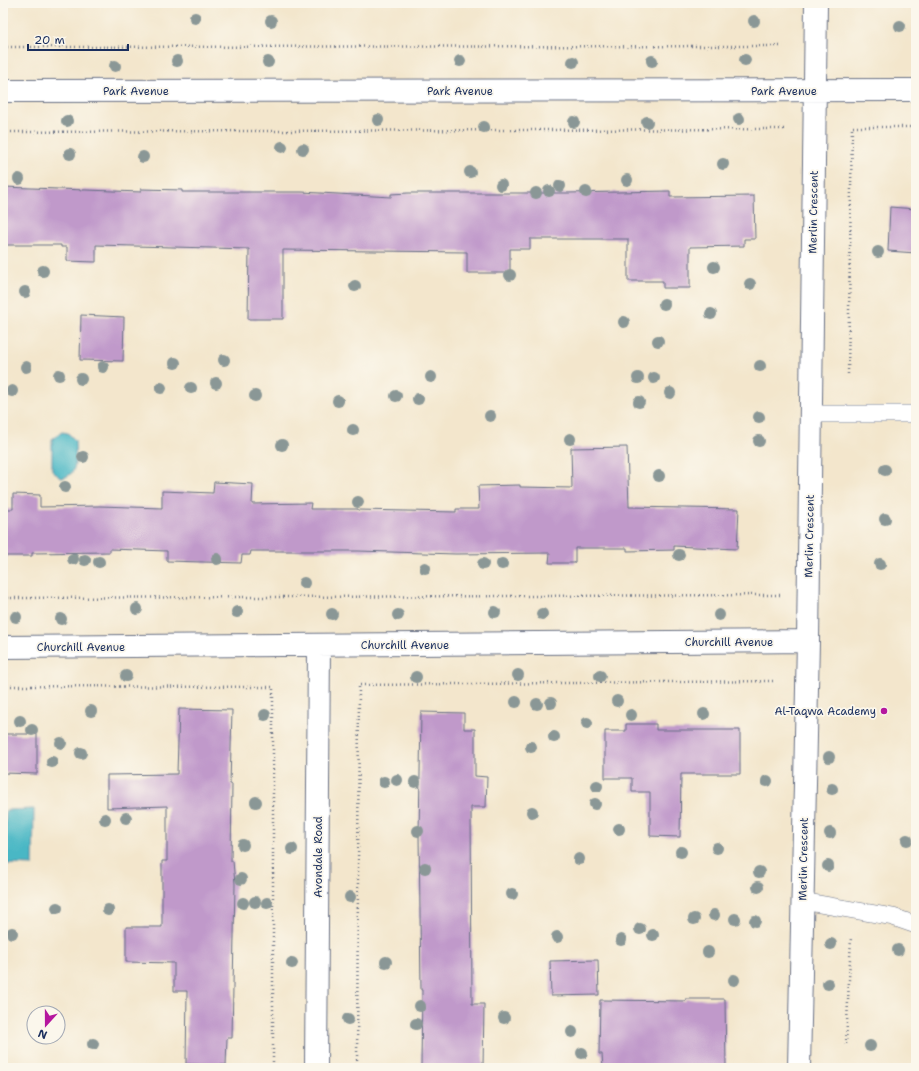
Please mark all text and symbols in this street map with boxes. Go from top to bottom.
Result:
scale bar [28,26,128,52]
text: 20 m [34,32,65,48]
street label: Park Avenue [103,84,169,99]
street label: Park Avenue [427,84,493,99]
street label: Park Avenue [751,84,817,99]
street label: Merlin Crescent [805,170,822,254]
street label: Merlin Crescent [801,494,818,578]
street label: Churchill Avenue [685,635,773,650]
street label: Churchill Avenue [361,638,449,653]
street label: Churchill Avenue [37,640,125,655]
place label: Al-Taqwa Academy [774,704,876,719]
marker: Al-Taqwa Academy [879,706,889,716]
street label: Avondale Road [311,816,326,898]
street label: Merlin Crescent [795,817,812,901]
north arrow [26,1005,66,1045]
text: N [36,1025,49,1042]

